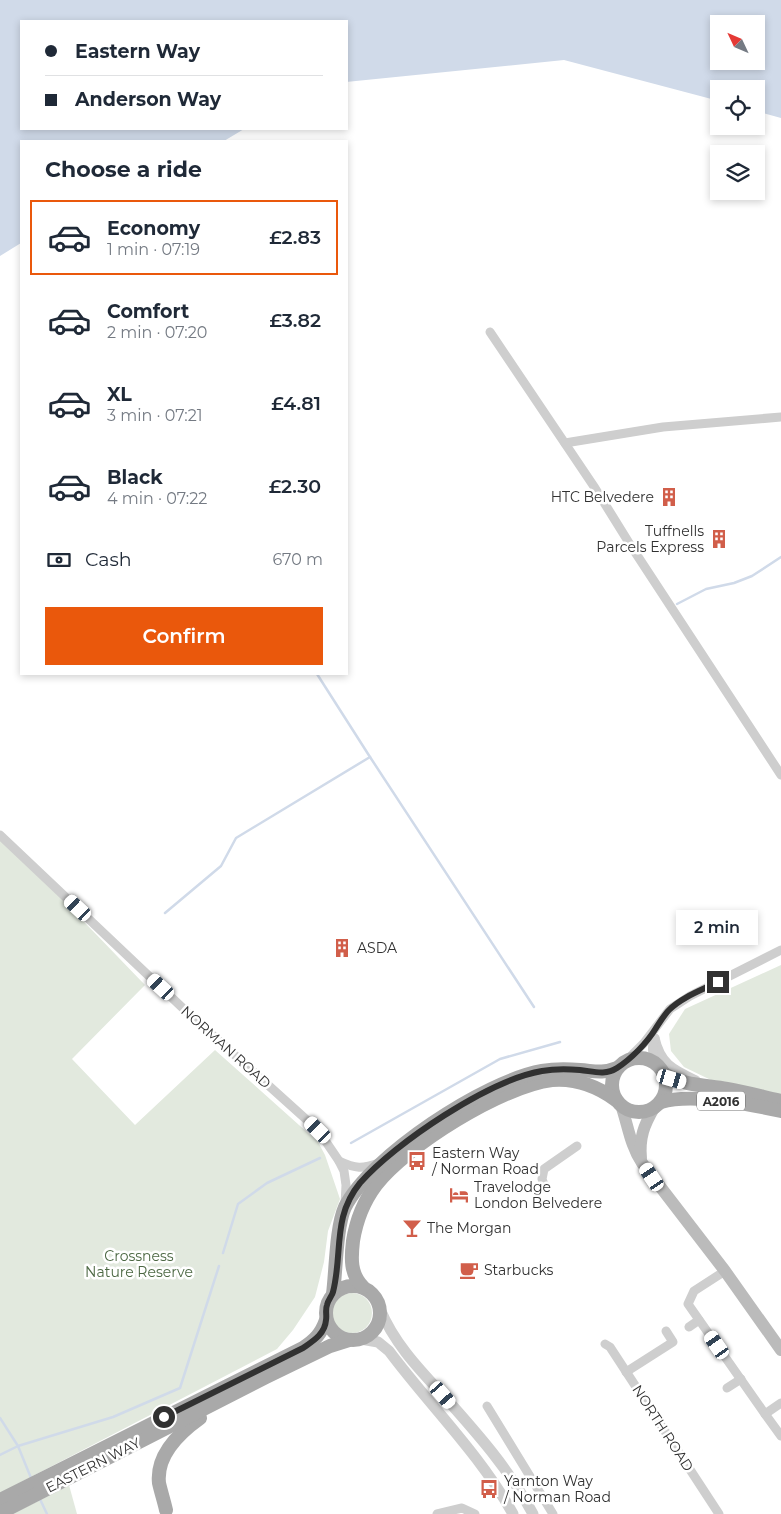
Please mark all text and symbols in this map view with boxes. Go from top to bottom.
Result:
north arrow [710,15,765,70]
map controls [710,15,765,200]
text: Eastern Way [75,40,200,63]
button: locate [710,80,765,135]
text: Anderson Way [75,88,221,111]
button: layers [710,145,765,200]
text: Choose a ride [45,156,202,183]
icon: car [47,215,92,260]
text: Economy [107,217,200,240]
text: £2.83 [269,226,321,249]
text: 1 min · 07:19 [107,240,200,259]
icon: car [47,298,92,343]
text: Comfort [107,300,189,323]
text: £3.82 [269,309,321,332]
text: 2 min · 07:20 [107,323,207,342]
icon: car [47,381,92,426]
text: XL [107,383,132,406]
text: £4.81 [271,392,321,415]
text: 3 min · 07:21 [107,406,203,425]
icon: car [47,464,92,509]
text: Black [107,466,163,489]
text: £2.30 [269,475,321,498]
building icon: HTC Belvedere [658,486,680,508]
place label: HTC Belvedere [551,488,654,506]
text: 4 min · 07:22 [107,489,207,508]
place label: Tuffnells Parcels Express [596,522,704,556]
building icon: Tuffnells Parcels Express [708,528,730,550]
icon: cash [45,546,73,574]
text: Cash [85,548,132,571]
text: 670 m [273,550,323,569]
button: Confirm [45,607,323,665]
car [61,892,94,924]
callout: 2 min [677,910,759,944]
text: 2 min [694,918,740,937]
building icon: ASDA [331,937,353,959]
place label: ASDA [357,939,398,957]
car [144,971,177,1003]
route end [707,971,729,993]
street label: NORMAN ROAD [177,1002,275,1092]
car [655,1068,688,1090]
road number: A2016 [697,1092,745,1110]
car [302,1114,333,1146]
place label: Eastern Way / Norman Road [431,1144,539,1178]
bus stop icon: Eastern Way / Norman Road [406,1150,428,1172]
car [637,1160,666,1194]
place label: Travelodge London Belvedere [474,1178,602,1212]
hotel icon: Travelodge London Belvedere [448,1184,470,1206]
bar icon: The Morgan [401,1217,423,1239]
place label: The Morgan [427,1219,512,1237]
park label: Crossness Nature Reserve [85,1247,193,1281]
cafe icon: Starbucks [458,1259,480,1281]
place label: Starbucks [484,1261,554,1279]
car [702,1328,731,1362]
car [427,1379,458,1411]
street label: NORTH ROAD [628,1381,698,1475]
route start [153,1406,175,1428]
street label: EASTERN WAY [43,1433,143,1497]
place label: Yarnton Way / Norman Road [503,1472,611,1506]
bus stop icon: Yarnton Way / Norman Road [478,1478,500,1500]

